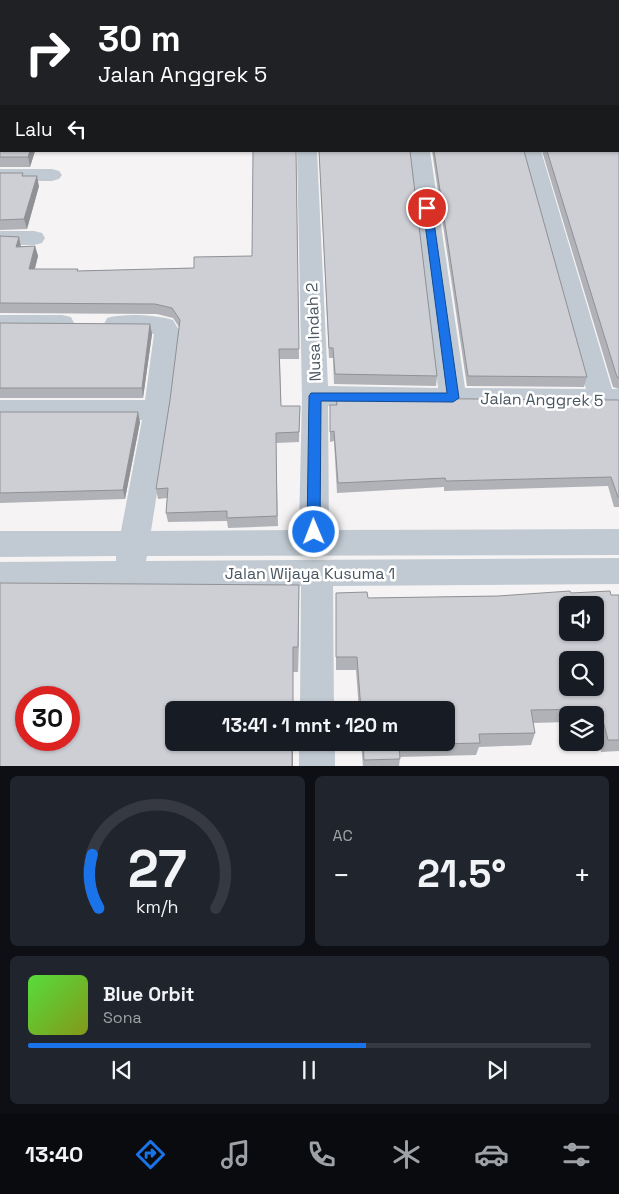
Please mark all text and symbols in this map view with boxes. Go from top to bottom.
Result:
text: 30 m [98,17,181,61]
icon: right [15,20,80,85]
text: Jalan Anggrek 5 [98,60,267,88]
icon: left [63,115,91,143]
text: Lalu [15,117,53,142]
pin [406,187,448,229]
icon: arrive [413,194,441,222]
street label: Nusa Indah 2 [301,282,326,382]
street label: Jalan Anggrek 5 [480,388,604,411]
position arrow [287,505,339,557]
street label: Jalan Wijaya Kusuma 1 [225,563,395,584]
map controls [559,596,604,751]
button: sound [559,596,604,641]
button: search [559,651,604,696]
speed limit sign: 30 [15,686,80,751]
button: layers [559,706,604,751]
text: 13:41 · 1 mnt · 120 m [222,713,398,738]
text: AC [333,825,353,846]
text: 27 [128,836,187,902]
text: 21.5° [417,850,506,898]
text: − [333,857,350,893]
text: + [574,857,591,893]
text: km/h [136,895,179,918]
text: Blue Orbit [103,982,194,1007]
text: Sona [103,1007,142,1028]
icon: previous [108,1056,136,1084]
icon: pause [295,1056,323,1084]
icon: next [483,1056,511,1084]
icon: directions [133,1137,168,1172]
icon: music [218,1137,253,1172]
icon: phone [304,1137,339,1172]
icon: climate [389,1137,424,1172]
icon: car [474,1137,509,1172]
icon: filters [559,1137,594,1172]
text: 13:40 [25,1140,83,1168]

